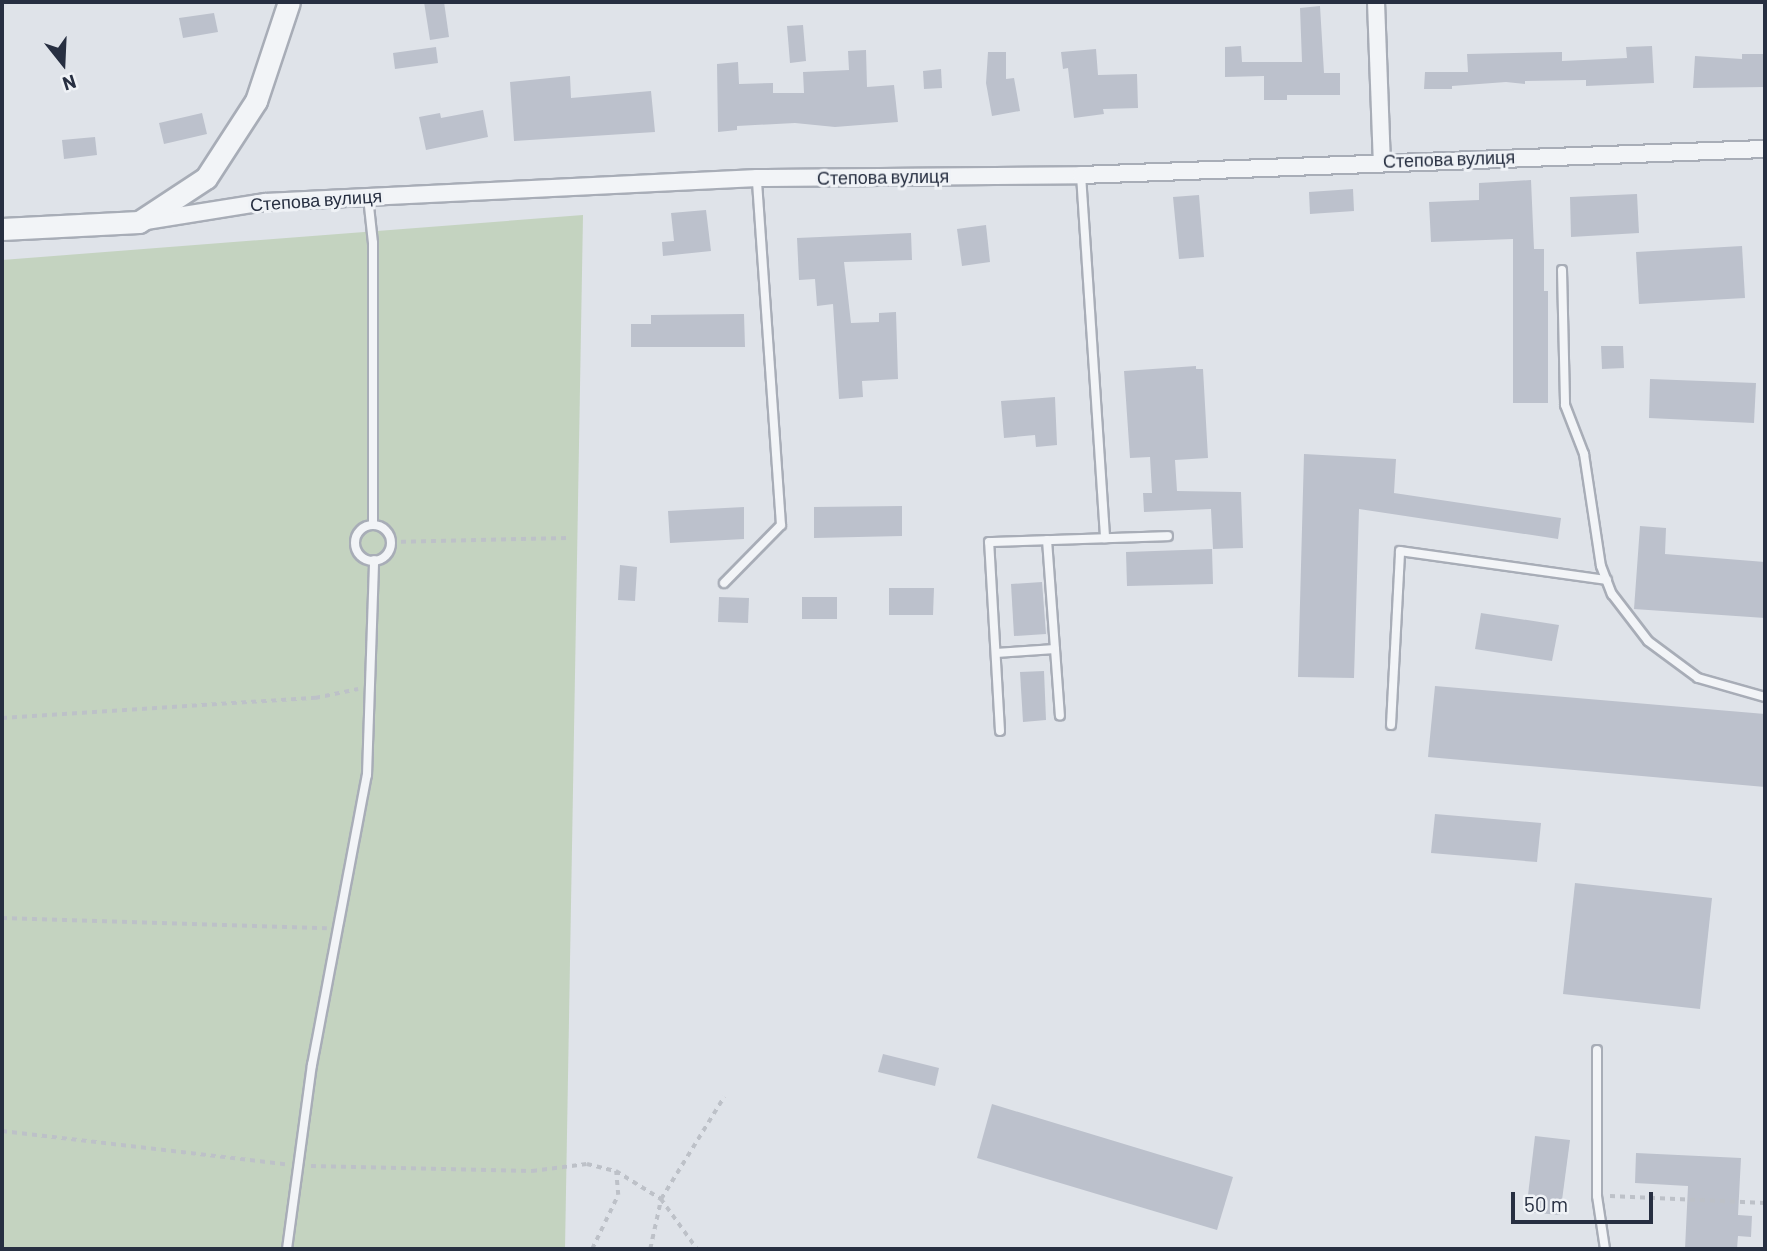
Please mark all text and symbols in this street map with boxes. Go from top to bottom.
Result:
north arrow [28,28,98,98]
text: N [60,71,79,96]
street label: Степова вулиця [1383,146,1515,172]
street label: Степова вулиця [817,165,949,189]
street label: Степова вулиця [249,185,383,215]
scale bar [1515,1178,1657,1222]
text: 50 m [1524,1191,1568,1216]

